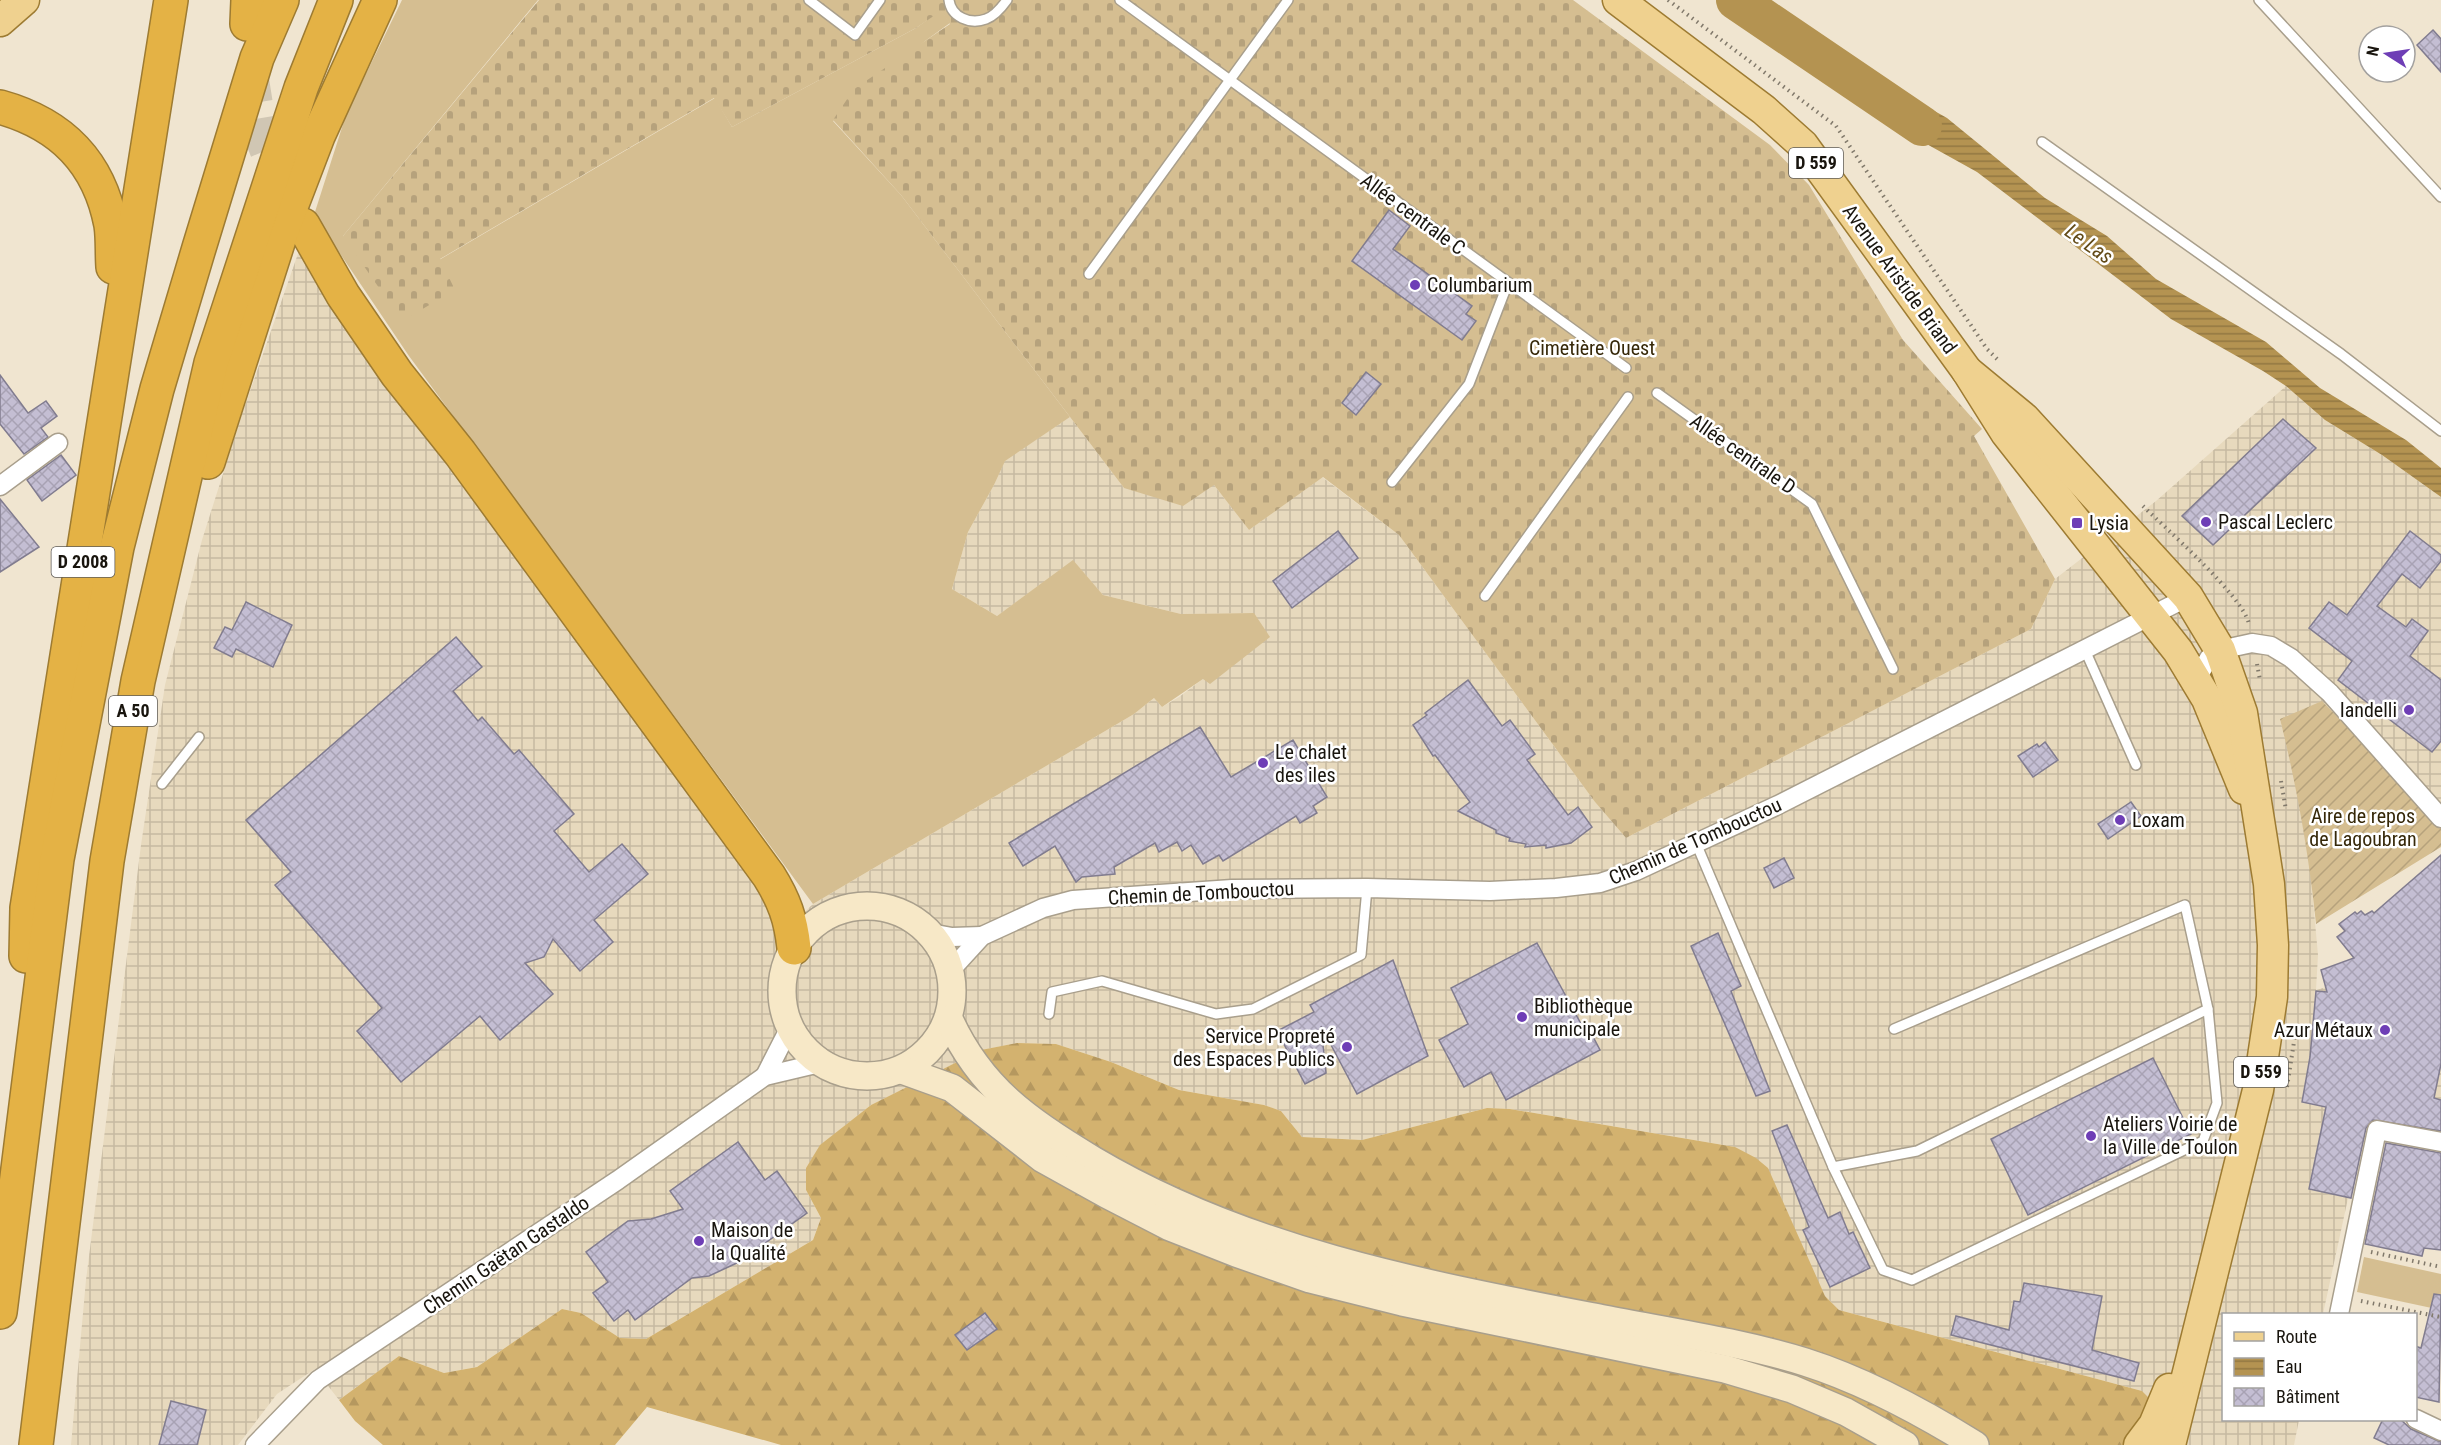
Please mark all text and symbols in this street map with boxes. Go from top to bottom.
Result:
north arrow [2357,24,2417,84]
text: N [2363,44,2383,58]
road number: D 559 [1789,148,1843,178]
street label: Allée centrale C [1356,168,1470,260]
street label: Avenue Aristide Briand [1838,200,1962,358]
water label: Le Las [2061,219,2117,269]
place label: Columbarium [1427,273,1533,297]
marker: Columbarium [1408,278,1422,292]
park label: Cimetière Ouest [1529,336,1655,360]
street label: Allée centrale D [1686,409,1800,499]
place label: Pascal Leclerc [2218,510,2333,534]
place label: Lysia [2089,511,2129,535]
marker: Pascal Leclerc [2199,515,2213,529]
marker: Lysia [2070,516,2084,530]
road number: D 2008 [52,547,115,577]
road number: A 50 [109,696,157,726]
place label: Iandelli [2340,698,2397,722]
marker: Iandelli [2402,703,2416,717]
place label: Le chalet des iles [1275,740,1347,787]
marker: Le chalet des iles [1256,756,1270,770]
street label: Chemin de Tombouctou [1605,792,1785,890]
park label: Aire de repos de Lagoubran [2309,804,2417,851]
place label: Loxam [2132,808,2185,832]
marker: Loxam [2113,813,2127,827]
street label: Chemin de Tombouctou [1107,876,1295,910]
place label: Bibliothèque municipale [1534,994,1633,1041]
marker: Bibliothèque municipale [1515,1010,1529,1024]
place label: Azur Métaux [2274,1018,2373,1042]
marker: Azur Métaux [2378,1023,2392,1037]
place label: Service Propreté des Espaces Publics [1173,1024,1335,1071]
marker: Service Propreté des Espaces Publics [1340,1040,1354,1054]
road number: D 559 [2234,1057,2288,1087]
place label: Ateliers Voirie de la Ville de Toulon [2103,1112,2238,1159]
marker: Ateliers Voirie de la Ville de Toulon [2084,1129,2098,1143]
street label: Chemin Gaëtan Gastaldo [418,1190,594,1320]
place label: Maison de la Qualité [711,1218,793,1265]
marker: Maison de la Qualité [692,1234,706,1248]
legend [2222,1313,2417,1421]
text: Route [2276,1326,2317,1347]
text: Eau [2276,1356,2302,1377]
text: Bâtiment [2276,1386,2340,1407]

